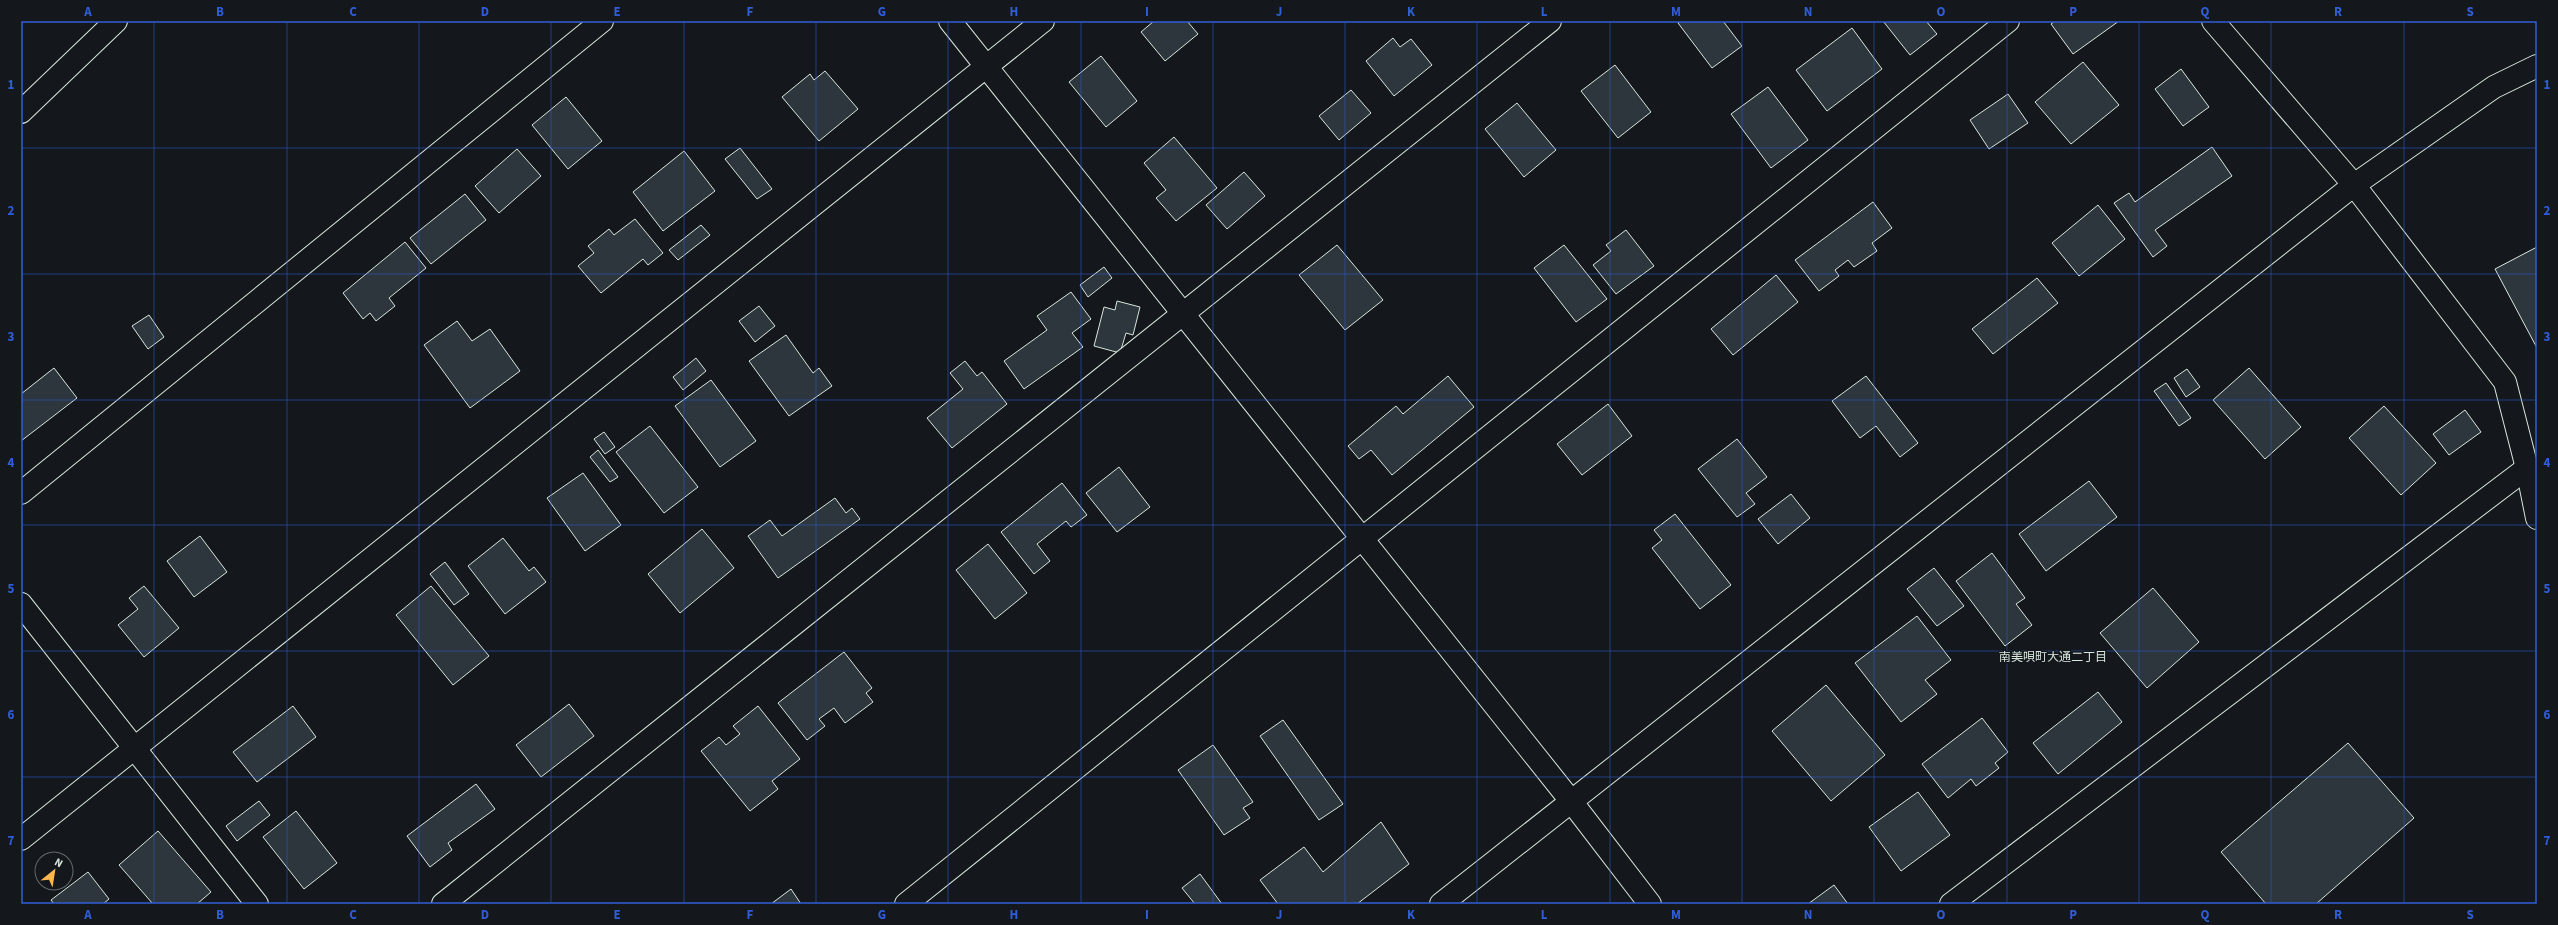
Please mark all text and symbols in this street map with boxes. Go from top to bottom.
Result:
text: A [83,3,92,21]
text: B [216,3,224,21]
text: C [349,3,357,21]
text: D [481,3,489,21]
text: E [613,3,621,21]
text: F [747,3,754,21]
text: G [878,3,886,21]
text: H [1010,3,1018,21]
text: I [1145,3,1149,21]
text: J [1276,3,1282,21]
text: K [1407,3,1416,21]
text: L [1541,3,1548,21]
text: M [1671,3,1681,21]
text: N [1804,3,1812,21]
text: O [1937,3,1946,21]
text: P [2069,3,2077,21]
text: Q [2201,3,2210,21]
text: R [2334,3,2342,21]
text: S [2466,3,2474,21]
text: 1 [8,76,15,94]
text: 1 [2544,76,2551,94]
text: 2 [8,202,15,220]
text: 2 [2544,202,2551,220]
text: 3 [8,328,15,346]
text: 3 [2544,328,2551,346]
text: 4 [8,454,15,472]
text: 4 [2544,454,2551,472]
text: 5 [8,580,15,598]
text: 5 [2544,580,2551,598]
district label: 南美唄町大通二丁目 [1999,649,2107,666]
text: 6 [8,706,15,724]
text: 6 [2544,706,2551,724]
text: 7 [8,832,15,850]
text: 7 [2544,832,2551,850]
north arrow [34,851,74,891]
text: N [52,854,66,871]
text: A [83,906,92,924]
text: B [216,906,224,924]
text: C [349,906,357,924]
text: D [481,906,489,924]
text: E [613,906,621,924]
text: F [747,906,754,924]
text: G [878,906,886,924]
text: H [1010,906,1018,924]
text: I [1145,906,1149,924]
text: J [1276,906,1282,924]
text: K [1407,906,1416,924]
text: L [1541,906,1548,924]
text: M [1671,906,1681,924]
text: N [1804,906,1812,924]
text: O [1937,906,1946,924]
text: P [2069,906,2077,924]
text: Q [2201,906,2210,924]
text: R [2334,906,2342,924]
text: S [2466,906,2474,924]

